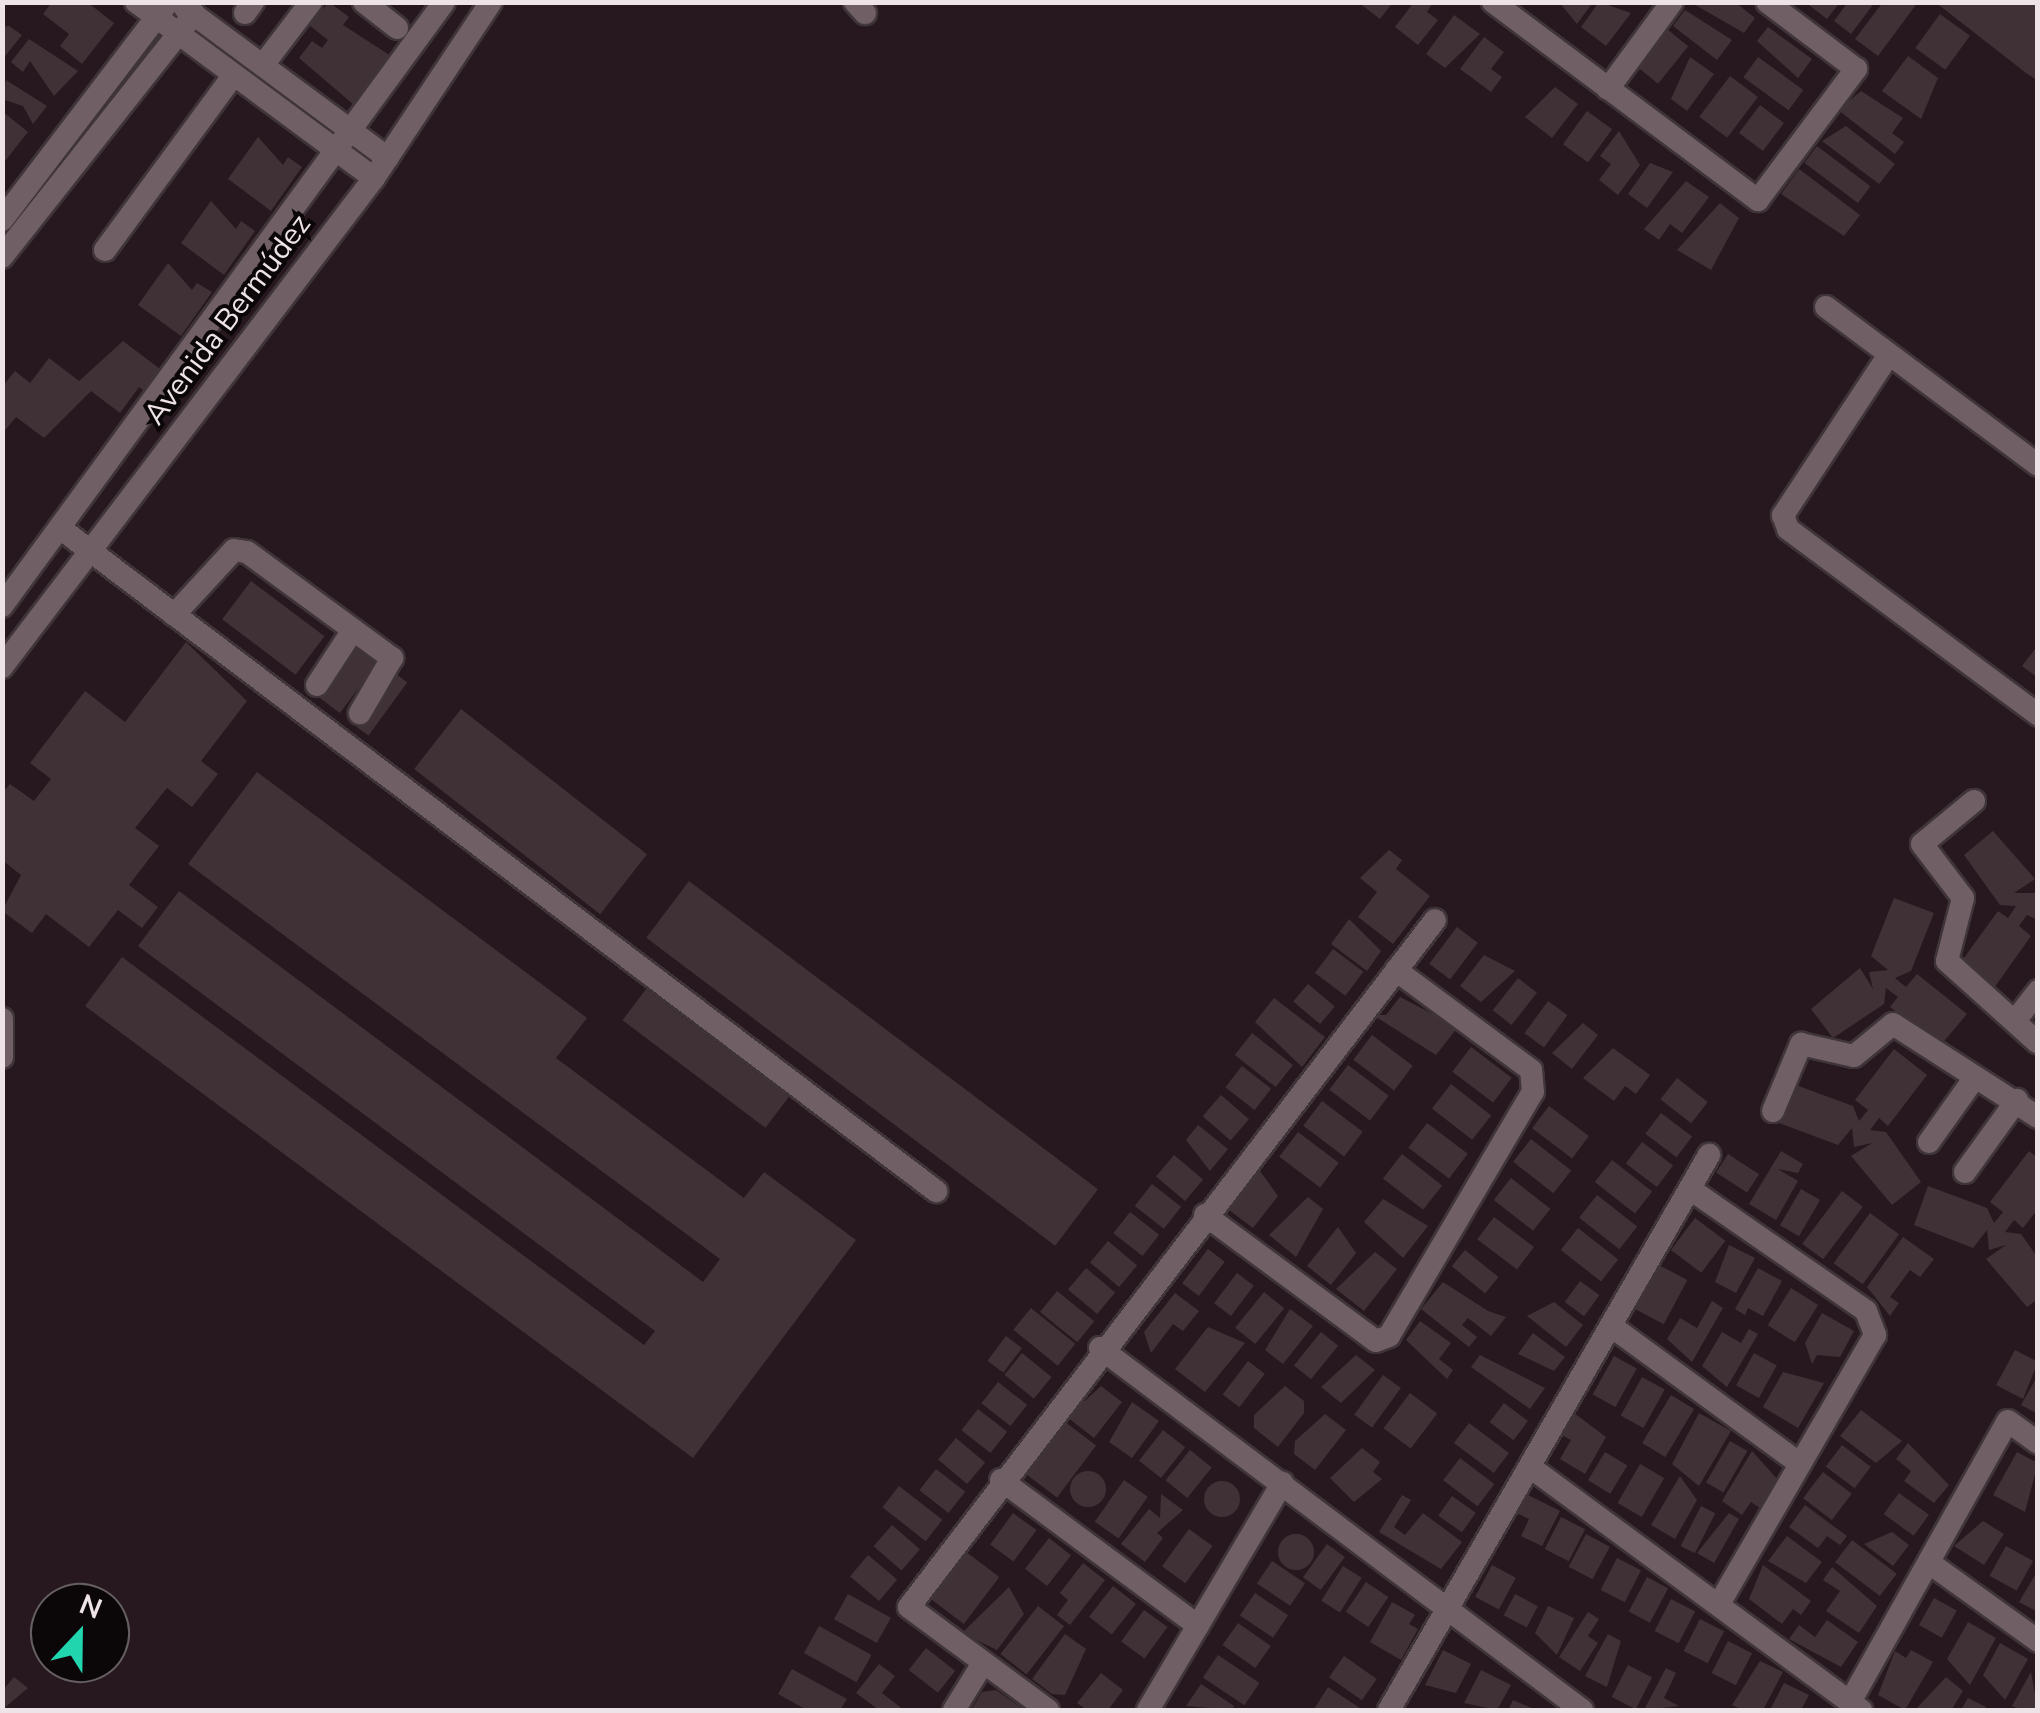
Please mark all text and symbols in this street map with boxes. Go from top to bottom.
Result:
street label: Avenida Bermúdez [137,208,319,432]
north arrow [30,1583,130,1683]
text: N [74,1585,107,1629]

